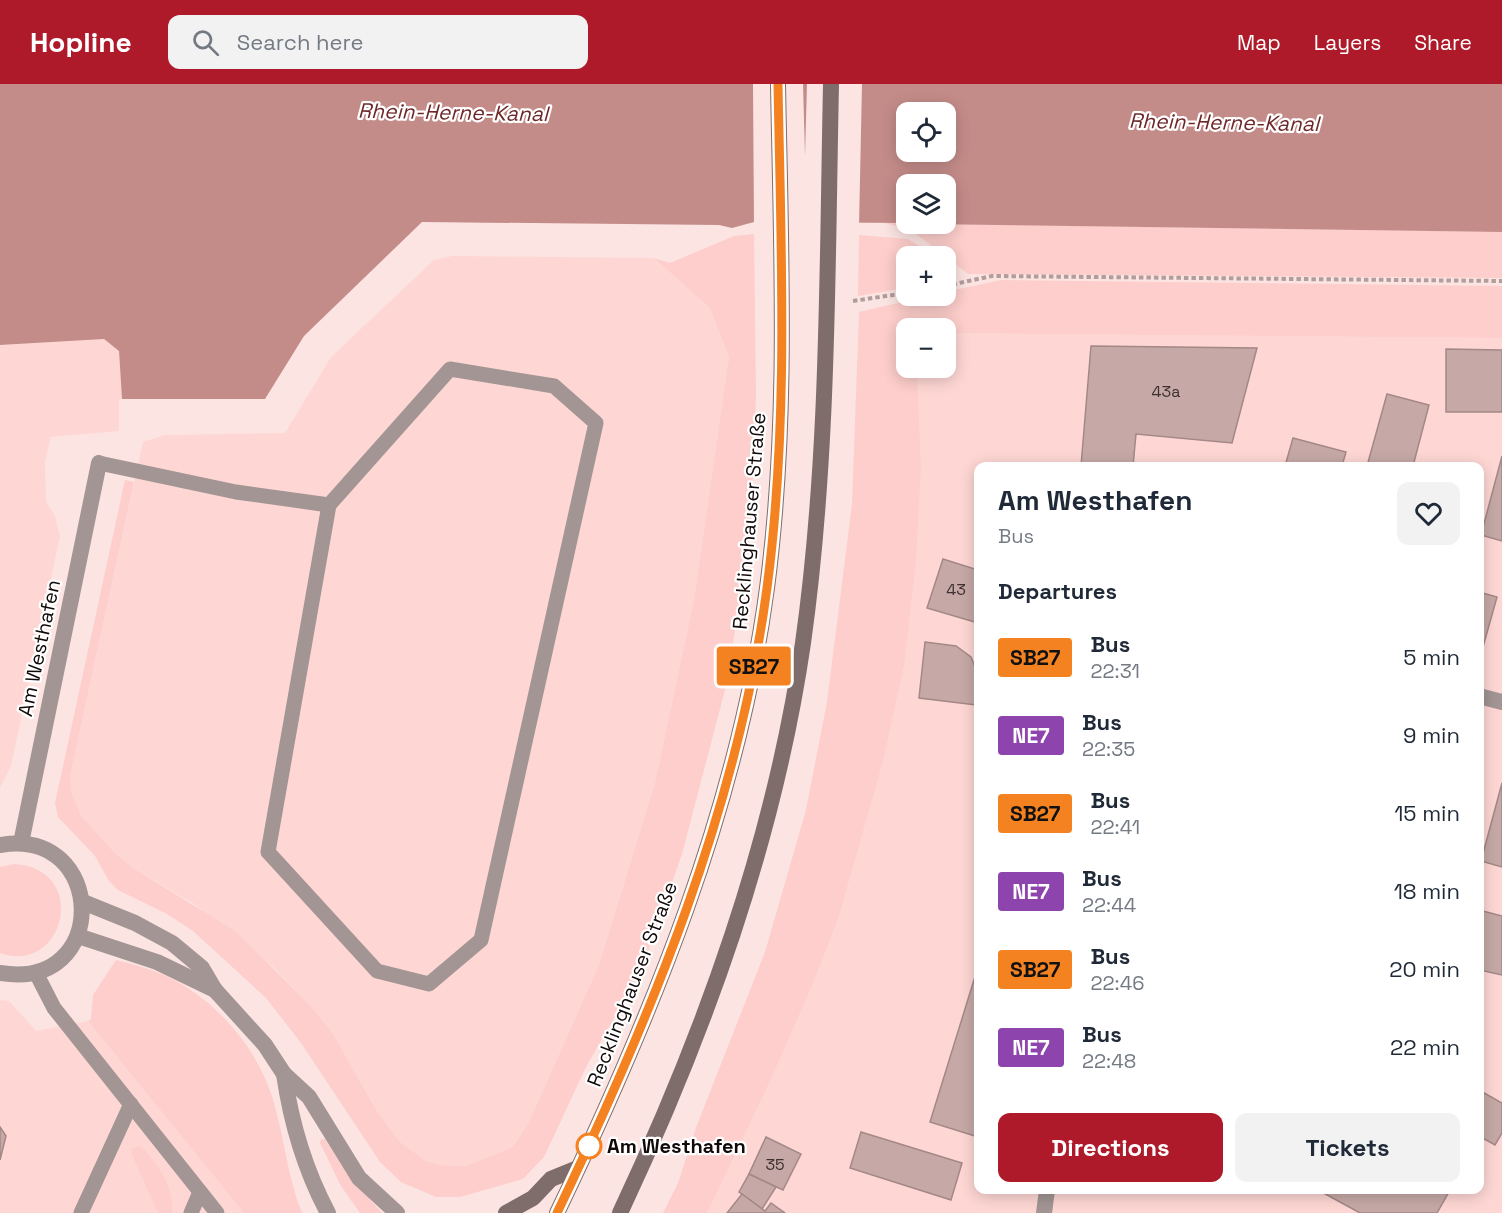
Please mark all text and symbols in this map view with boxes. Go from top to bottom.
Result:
search box [168,15,588,69]
text: Hopline [30,24,132,60]
icon: search [189,26,222,59]
text: Search here [237,28,363,56]
text: Map [1237,29,1281,56]
text: Layers [1314,29,1381,56]
text: Share [1414,29,1472,56]
water label: Rhein-Herne-Kanal [358,97,551,127]
map controls [896,102,956,378]
button: locate [896,102,956,162]
water label: Rhein-Herne-Kanal [1129,107,1322,137]
button: layers [896,174,956,234]
button: + [896,246,956,306]
button: − [896,318,956,378]
house number: 43a [1152,381,1180,402]
street label: Recklinghauser Straße [727,412,771,630]
text: Am Westhafen [998,482,1193,518]
button: heart [1397,482,1460,545]
text: Bus [998,523,1034,549]
street label: Am Westhafen [12,577,66,719]
text: Departures [998,577,1117,605]
house number: 43 [946,579,966,600]
text: Bus [1090,630,1130,658]
text: 5 min [1403,643,1460,671]
text: SB27 [1010,644,1060,671]
line badge: SB27 [712,646,796,686]
text: SB27 [729,653,779,680]
text: 22:31 [1090,658,1140,684]
text: Bus [1082,708,1122,736]
text: 9 min [1403,721,1460,749]
text: NE7 [1012,722,1050,749]
text: 22:35 [1082,736,1135,762]
text: Bus [1090,786,1130,814]
text: 15 min [1394,799,1460,827]
text: SB27 [1010,800,1060,827]
text: 22:41 [1090,814,1140,840]
text: Bus [1082,864,1122,892]
text: 18 min [1394,877,1460,905]
street label: Recklinghauser Straße [581,878,683,1090]
text: NE7 [1012,878,1050,905]
text: 22:44 [1082,892,1136,918]
text: Bus [1090,942,1130,970]
text: 20 min [1389,955,1460,983]
text: SB27 [1010,956,1060,983]
text: 22:46 [1090,970,1144,996]
text: Bus [1082,1020,1122,1048]
text: 22 min [1390,1033,1460,1061]
text: NE7 [1012,1034,1050,1061]
text: 22:48 [1082,1048,1136,1074]
button: Directions [998,1113,1223,1182]
button: Tickets [1235,1113,1460,1182]
marker: Am Westhafen [576,1133,602,1159]
place label: Am Westhafen [607,1133,746,1159]
house number: 35 [765,1154,785,1175]

